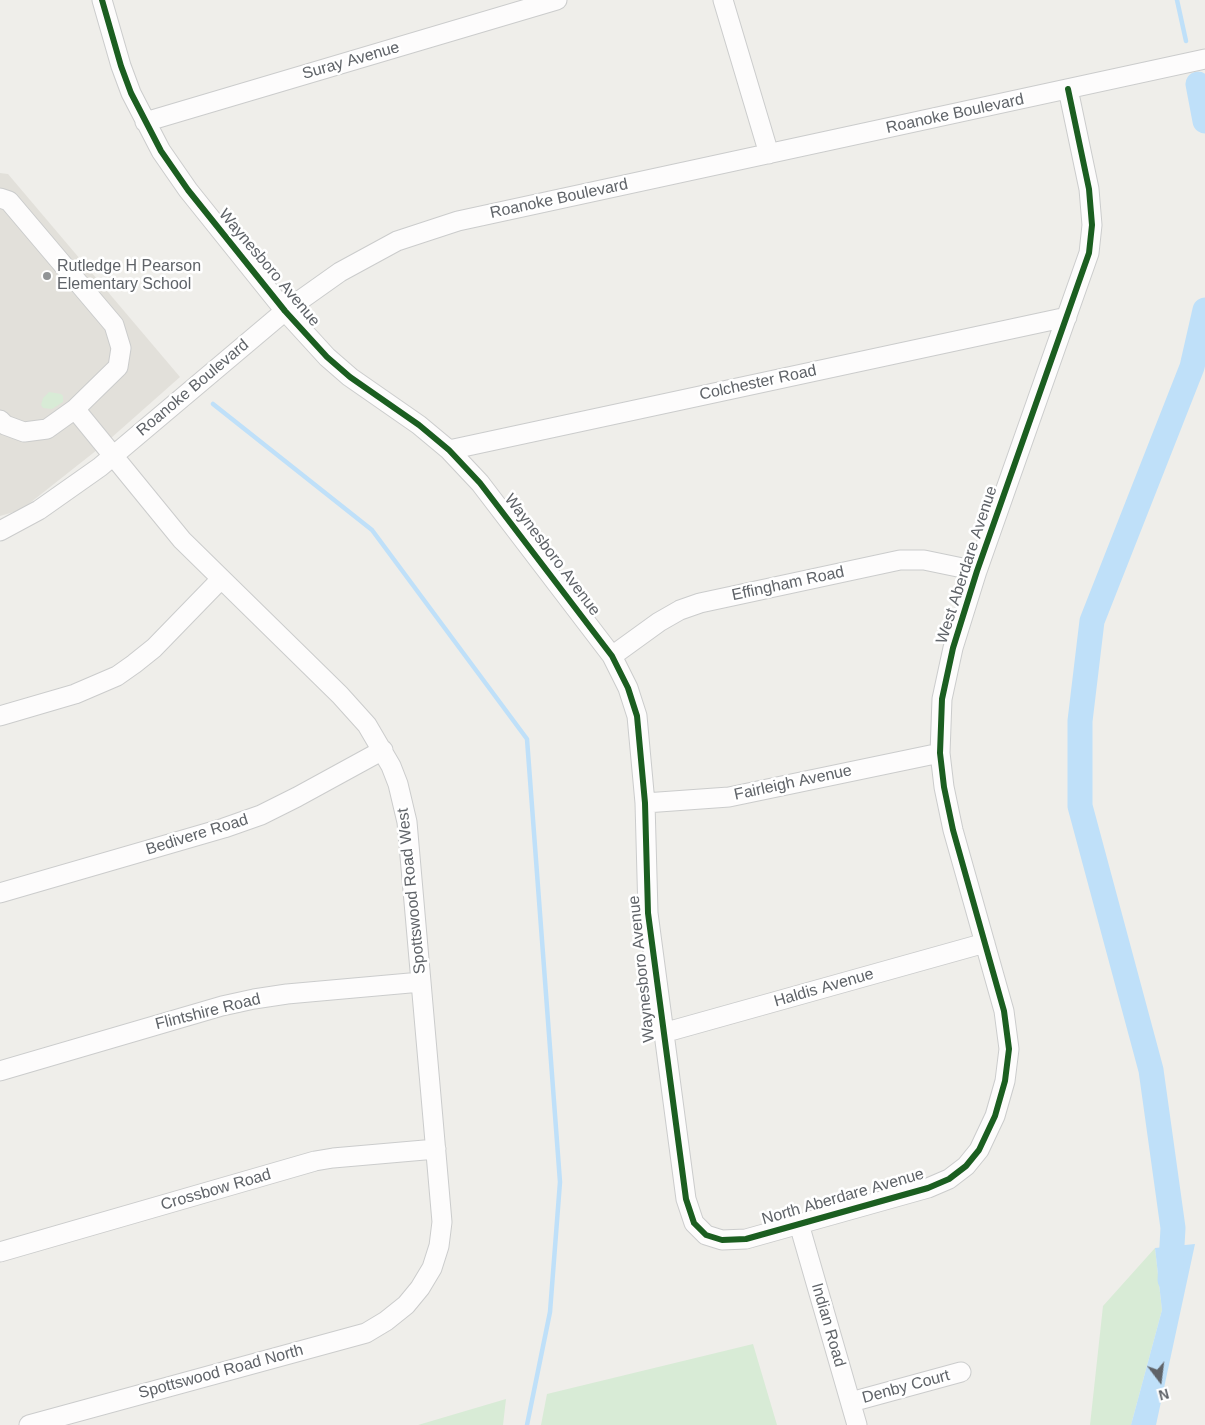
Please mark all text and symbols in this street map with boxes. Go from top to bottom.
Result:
street label: Suray Avenue [300,38,402,84]
street label: Roanoke Boulevard [884,90,1026,138]
street label: Roanoke Boulevard [488,175,630,223]
street label: Waynesboro Avenue [214,205,324,331]
place label: Rutledge H Pearson Elementary School [57,257,201,295]
marker: Rutledge H Pearson Elementary School [41,270,53,282]
street label: Roanoke Boulevard [133,335,253,441]
street label: Colchester Road [698,361,818,405]
street label: West Aberdare Avenue [932,484,1002,646]
street label: Waynesboro Avenue [500,490,604,620]
street label: Effingham Road [730,563,846,605]
street label: Fairleigh Avenue [732,761,854,805]
street label: Spottswood Road West [394,807,430,975]
street label: Bedivere Road [144,810,250,860]
street label: Waynesboro Avenue [625,895,659,1043]
street label: Haldis Avenue [772,965,876,1011]
street label: Flintshire Road [153,990,263,1034]
street label: Crossbow Road [159,1165,273,1215]
street label: North Aberdare Avenue [760,1165,926,1229]
street label: Indian Road [807,1281,849,1369]
street label: Spottswood Road North [136,1341,306,1403]
north arrow [1135,1355,1185,1405]
street label: Denby Court [860,1366,952,1408]
text: N [1157,1385,1171,1404]

